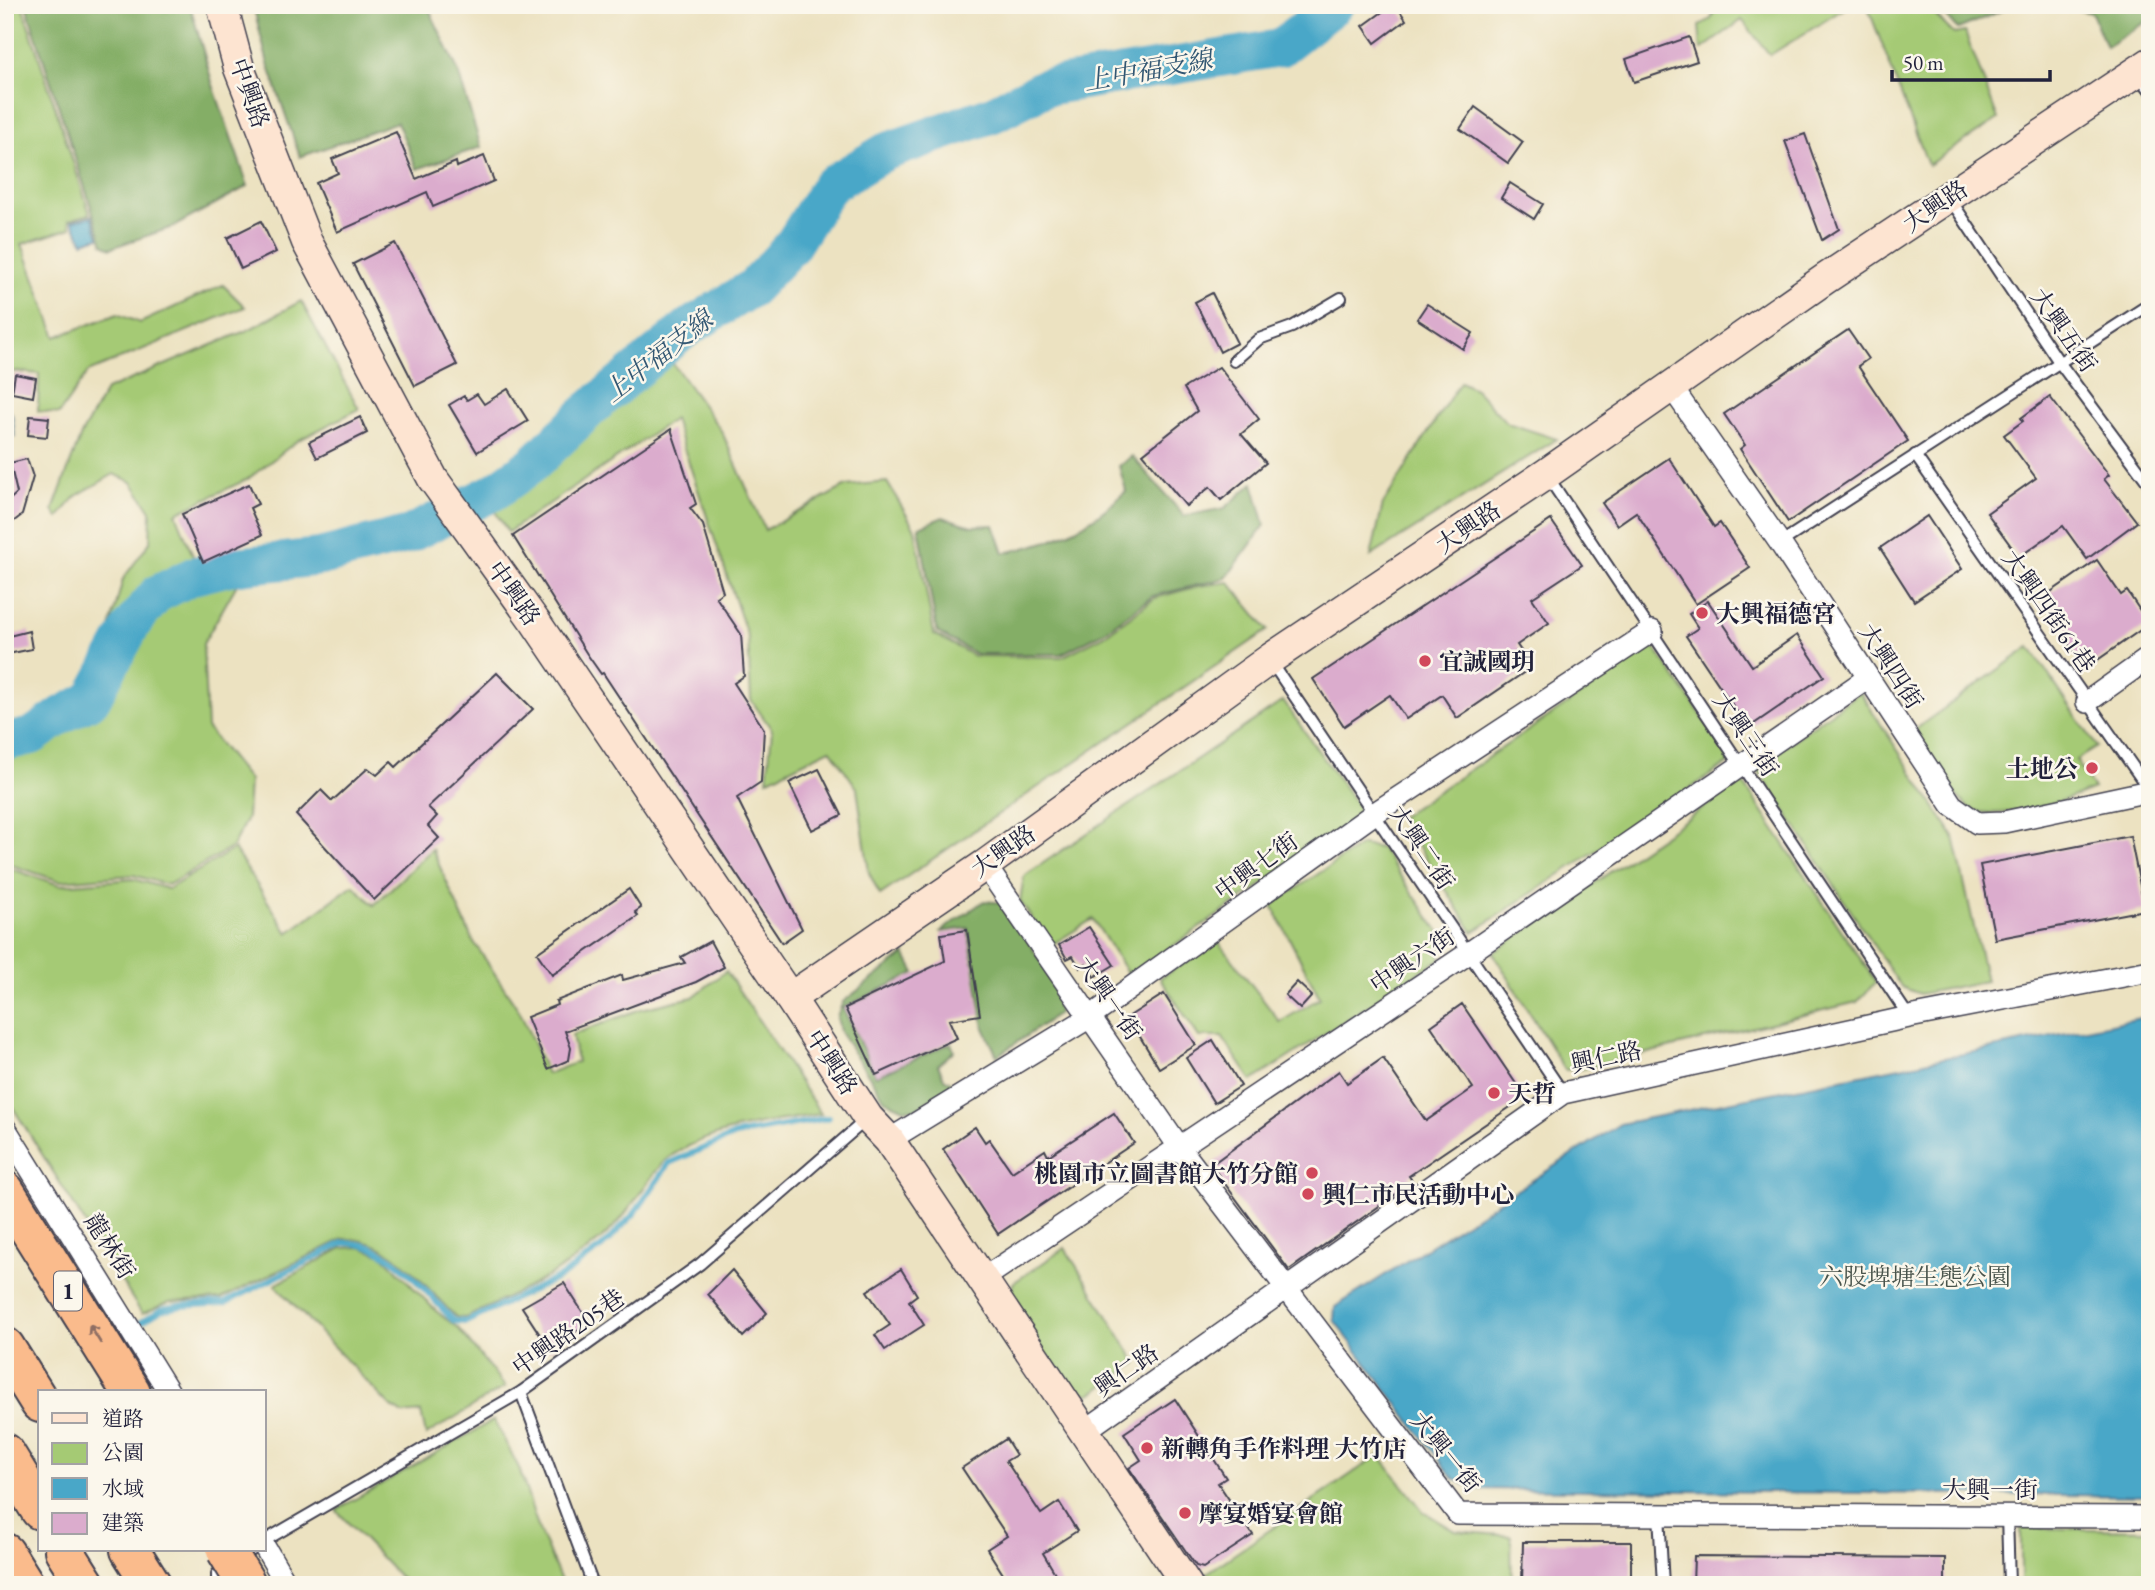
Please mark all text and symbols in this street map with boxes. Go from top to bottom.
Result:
scale bar [1892,38,2050,82]
water label: 上中福支線 [1081,41,1218,98]
text: 50 m [1903,49,1944,76]
street label: 中興路 [223,54,277,132]
street label: 大興路 [1896,173,1974,239]
street label: 大興五街 [2024,282,2104,378]
water label: 上中福支線 [596,301,722,409]
street label: 大興路 [1429,494,1507,560]
street label: 大興四街61巷 [1995,544,2103,678]
street label: 中興路 [481,555,547,631]
place label: 大興福德宮 [1716,598,1836,629]
marker: 大興福德宮 [1694,605,1710,621]
street label: 大興四街 [1852,617,1930,715]
place label: 宜誠國玥 [1439,646,1535,677]
marker: 宜誠國玥 [1417,653,1433,669]
street label: 大興三街 [1706,686,1786,782]
place label: 土地公 [2006,753,2078,784]
marker: 土地公 [2084,760,2100,776]
street label: 大興二街 [1382,799,1462,895]
street label: 大興路 [965,818,1041,884]
street label: 中興七街 [1208,825,1304,907]
street label: 中興六街 [1364,920,1460,1000]
street label: 大興一街 [1069,950,1149,1046]
street label: 中興路 [799,1023,865,1101]
street label: 興仁路 [1568,1034,1644,1080]
place label: 天哲 [1508,1078,1556,1109]
marker: 天哲 [1486,1085,1502,1101]
place label: 桃園市立圖書館大竹分館 [1034,1158,1298,1189]
marker: 桃園市立圖書館大竹分館 [1304,1165,1320,1181]
place label: 興仁市民活動中心 [1322,1179,1514,1210]
marker: 興仁市民活動中心 [1300,1186,1316,1202]
street label: 龍林街 [78,1207,142,1285]
park label: 六股埤塘生態公園 [1819,1261,2011,1292]
road number: 1 [54,1272,82,1310]
street label: 中興路205巷 [506,1282,630,1382]
one-way arrow [88,1325,102,1345]
street label: 興仁路 [1088,1337,1164,1403]
legend [38,1390,266,1552]
text: 道路 [102,1405,144,1432]
street label: 大興一街 [1404,1405,1488,1499]
place label: 新轉角手作料理 大竹店 [1161,1433,1407,1464]
text: 公園 [102,1439,144,1466]
marker: 新轉角手作料理 大竹店 [1139,1440,1155,1456]
street label: 大興一街 [1942,1474,2038,1505]
text: 水域 [102,1475,144,1502]
place label: 摩宴婚宴會館 [1199,1498,1343,1529]
marker: 摩宴婚宴會館 [1177,1505,1193,1521]
text: 建築 [102,1509,144,1536]

